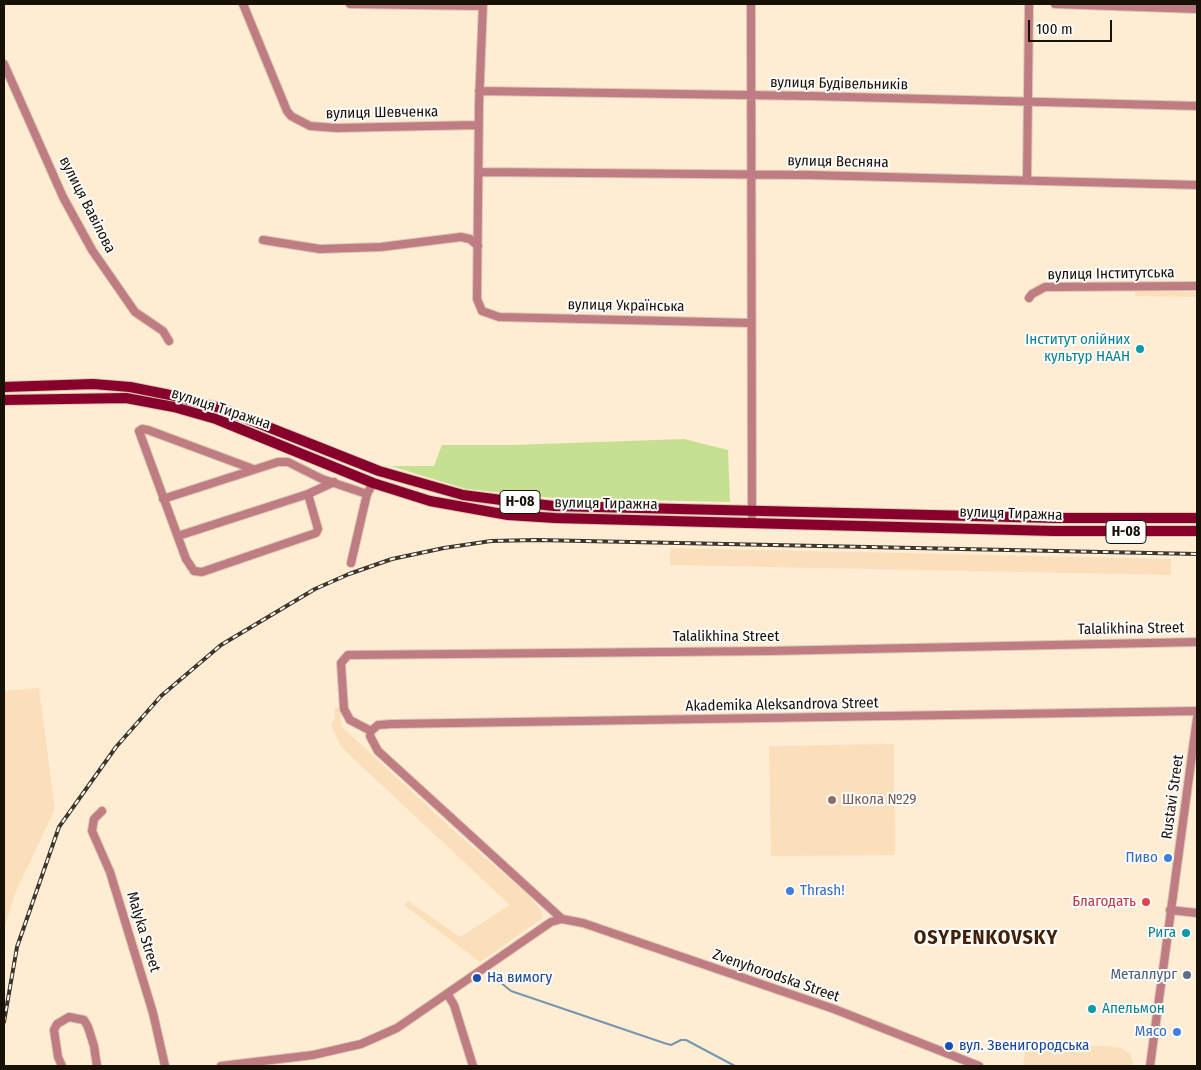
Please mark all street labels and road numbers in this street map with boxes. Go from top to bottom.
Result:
street label: вулиця Будівельників [770,74,908,94]
street label: вулиця Шевченка [326,103,438,123]
street label: вулиця Весняна [787,152,889,172]
street label: вулиця Вавілова [55,154,119,256]
street label: вулиця Інститутська [1047,264,1175,284]
street label: вулиця Українська [567,296,685,316]
street label: вулиця Тиражна [169,384,273,434]
road number: Н-08 [500,491,540,514]
street label: вулиця Тиражна [554,494,658,514]
street label: вулиця Тиражна [959,503,1063,525]
road number: Н-08 [1106,520,1146,544]
street label: Talalikhina Street [1078,619,1184,639]
street label: Talalikhina Street [673,628,779,646]
street label: Akademika Aleksandrova Street [685,694,879,716]
street label: Rustavi Street [1158,754,1188,840]
street label: Malyka Street [122,890,164,974]
street label: Zvenyhorodska Street [710,946,842,1006]

